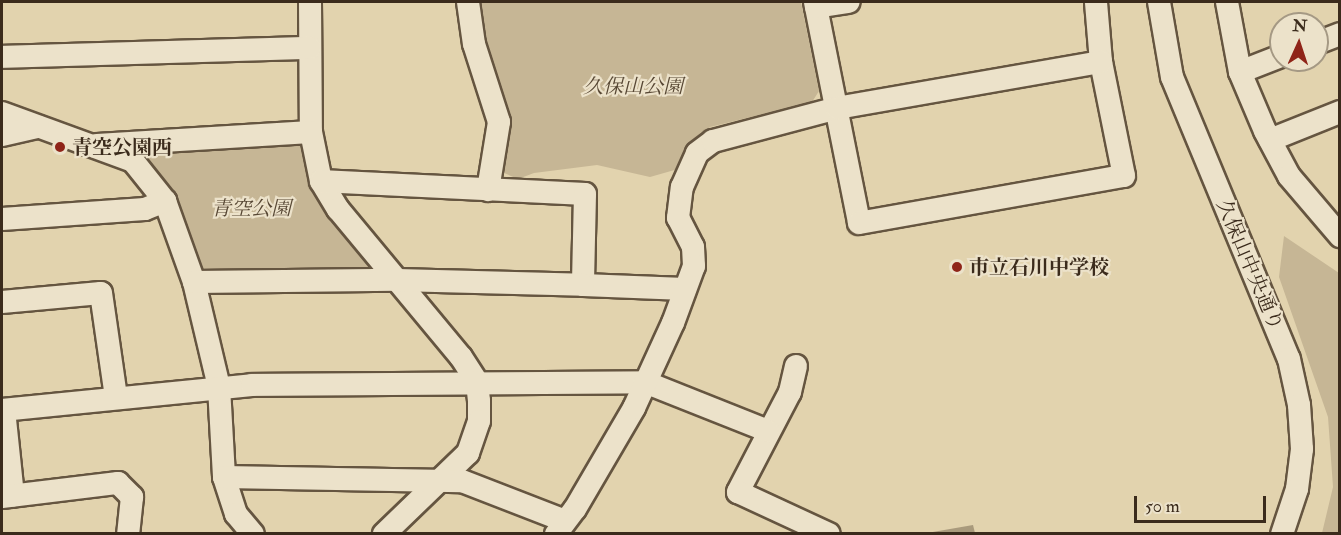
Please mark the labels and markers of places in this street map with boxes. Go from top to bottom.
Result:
place label: 青空公園西 [72,135,172,159]
marker: 青空公園西 [53,140,67,154]
place label: 市立石川中学校 [969,255,1109,279]
marker: 市立石川中学校 [950,260,964,274]

